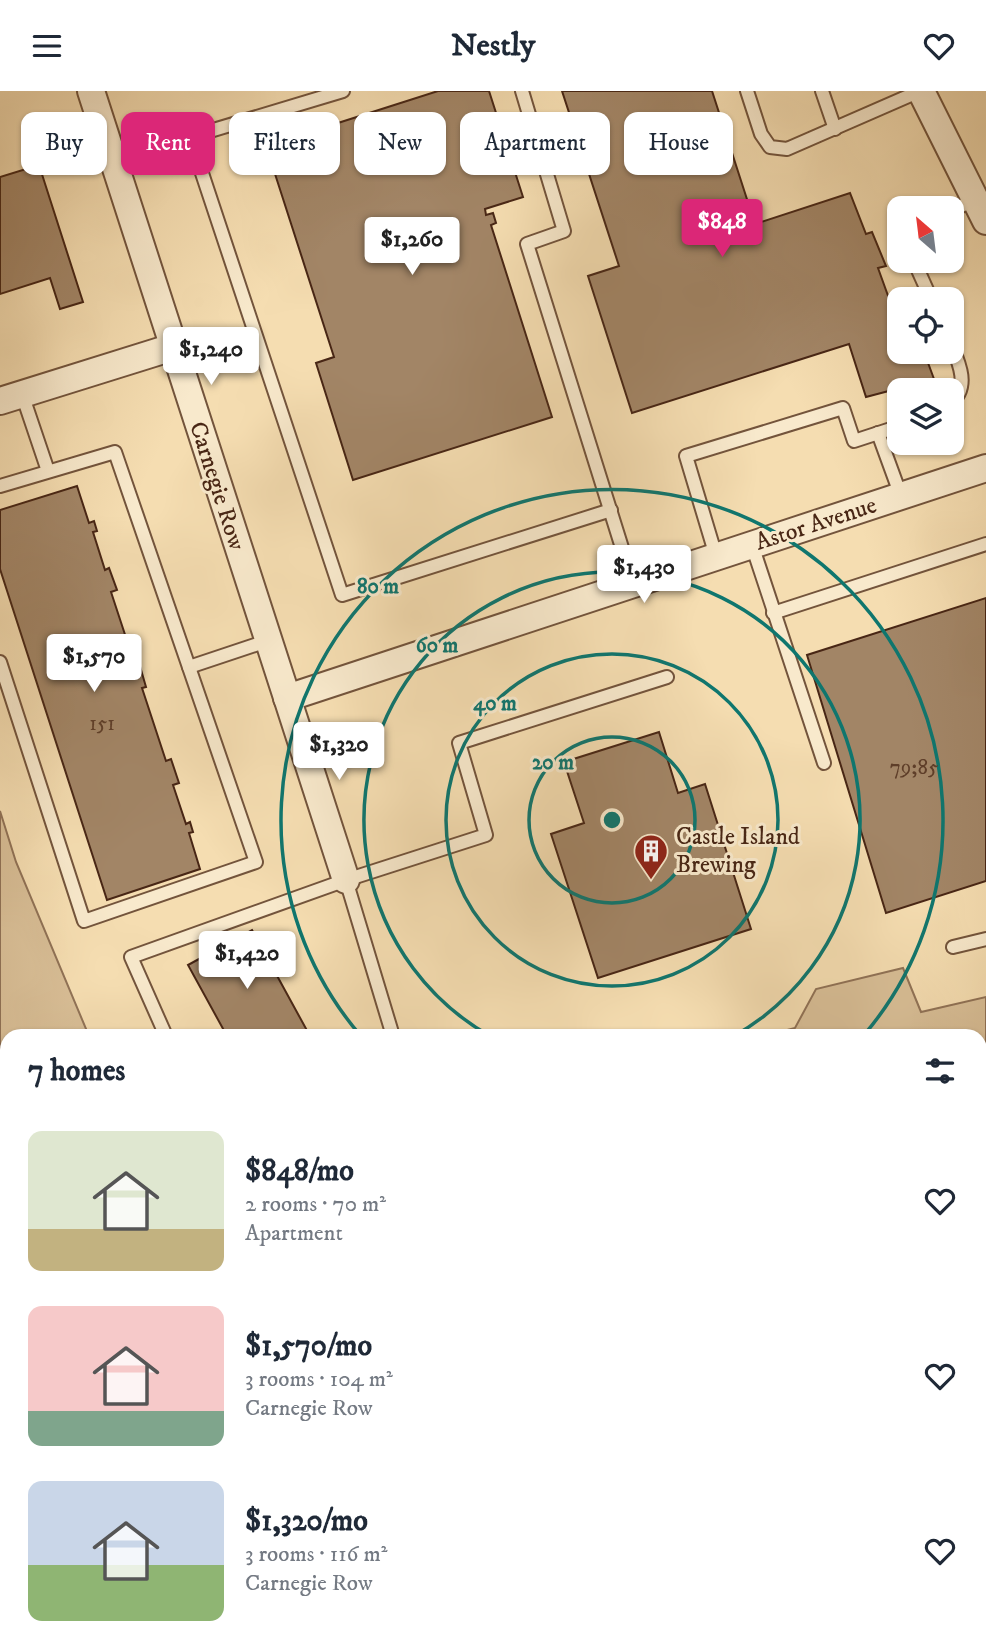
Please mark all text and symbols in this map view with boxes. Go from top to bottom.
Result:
text: Nestly [451,26,535,66]
icon: menu [28,27,66,65]
icon: heart [920,27,958,65]
chip: Buy [21,112,107,175]
chip: Rent [121,112,215,175]
chip: Filters [229,112,340,175]
chip: New [354,112,446,175]
chip: Apartment [460,112,610,175]
chip: House [624,112,733,175]
north arrow [887,196,964,273]
map controls [887,196,964,455]
pin: $848 [681,199,763,259]
text: $848 [698,207,746,236]
pin: $1,260 [355,218,469,277]
text: $1,260 [381,225,443,254]
button: locate [887,287,964,364]
pin: $1,240 [154,327,268,387]
text: $1,240 [179,335,243,364]
button: layers [887,378,964,455]
street label: Carnegie Row [182,418,252,555]
street label: Astor Avenue [752,490,881,558]
pin: $1,430 [587,545,701,605]
text: $1,430 [613,553,675,582]
text: 80 m [357,574,399,600]
text: 60 m [416,633,458,659]
pin: $1,570 [37,635,151,694]
text: $1,570 [63,642,125,671]
text: 40 m [473,691,517,717]
house number: 151 [89,711,115,737]
pin: $1,320 [282,723,396,782]
text: $1,320 [309,730,369,759]
text: 20 m [532,750,574,776]
house number: 79;85 [890,755,938,781]
centre of rings [600,808,624,832]
place label: Castle Island Brewing [676,822,800,880]
building icon: Castle Island Brewing [632,832,670,881]
pin: $1,420 [190,932,304,991]
text: $1,420 [215,939,279,968]
icon: filters [921,1052,959,1090]
text: 7 homes [28,1053,125,1090]
text: $848/mo [245,1153,354,1190]
icon: home [84,1159,168,1243]
icon: heart [921,1182,959,1220]
text: 2 rooms · 70 m² [245,1190,386,1219]
text: Apartment [245,1219,343,1248]
text: $1,570/mo [245,1328,372,1365]
icon: home [84,1334,168,1418]
icon: heart [921,1357,959,1395]
text: 3 rooms · 104 m² [245,1365,393,1394]
text: Carnegie Row [245,1394,373,1423]
text: $1,320/mo [245,1503,368,1540]
icon: home [84,1509,168,1593]
icon: heart [921,1532,959,1570]
text: 3 rooms · 116 m² [245,1540,388,1569]
text: Carnegie Row [245,1569,373,1598]

